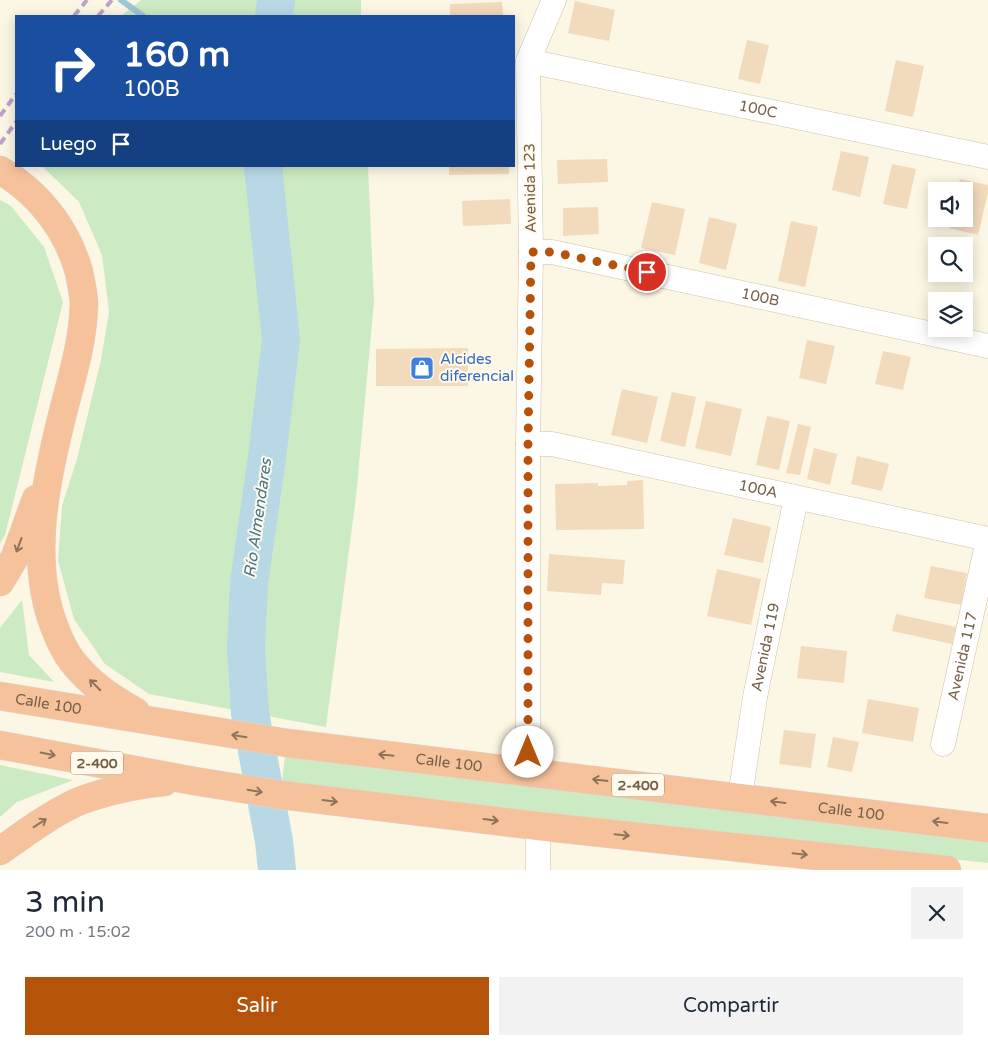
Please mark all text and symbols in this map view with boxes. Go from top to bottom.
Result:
text: 160 m [123,34,230,76]
icon: right [40,35,105,100]
text: 100B [123,76,180,102]
street label: 100C [737,96,779,122]
icon: arrive [107,130,135,158]
text: Luego [40,133,97,155]
street label: Avenida 123 [520,143,540,233]
map controls [928,182,973,337]
button: sound [928,182,973,227]
button: search [928,237,973,282]
pin [626,251,668,293]
icon: arrive [633,258,661,286]
street label: 100B [739,284,781,310]
button: layers [928,292,973,337]
place label: Alcides diferencial [440,350,514,385]
shop icon: Alcides diferencial [409,355,435,381]
water label: Río Almendares [240,456,276,579]
street label: 100A [737,476,779,502]
one-way arrow [14,537,23,553]
street label: Avenida 119 [747,601,783,693]
street label: Avenida 117 [944,610,981,702]
one-way arrow [89,679,101,691]
street label: Calle 100 [14,690,83,718]
position arrow [501,725,553,777]
one-way arrow [231,731,247,741]
one-way arrow [40,749,56,759]
one-way arrow [378,750,394,760]
street label: Calle 100 [415,750,483,776]
road number: 2-400 [71,751,123,774]
road number: 2-400 [612,774,664,796]
one-way arrow [592,775,608,785]
one-way arrow [246,786,262,796]
one-way arrow [322,796,338,806]
one-way arrow [771,797,787,807]
street label: Calle 100 [817,798,885,824]
one-way arrow [483,815,499,825]
one-way arrow [932,817,948,827]
one-way arrow [33,818,47,828]
one-way arrow [613,830,629,840]
one-way arrow [792,849,808,859]
text: 3 min [25,884,105,921]
button: close [911,887,963,939]
text: 200 m · 15:02 [25,922,131,942]
button: Salir [25,977,489,1035]
button: Compartir [499,977,963,1035]

